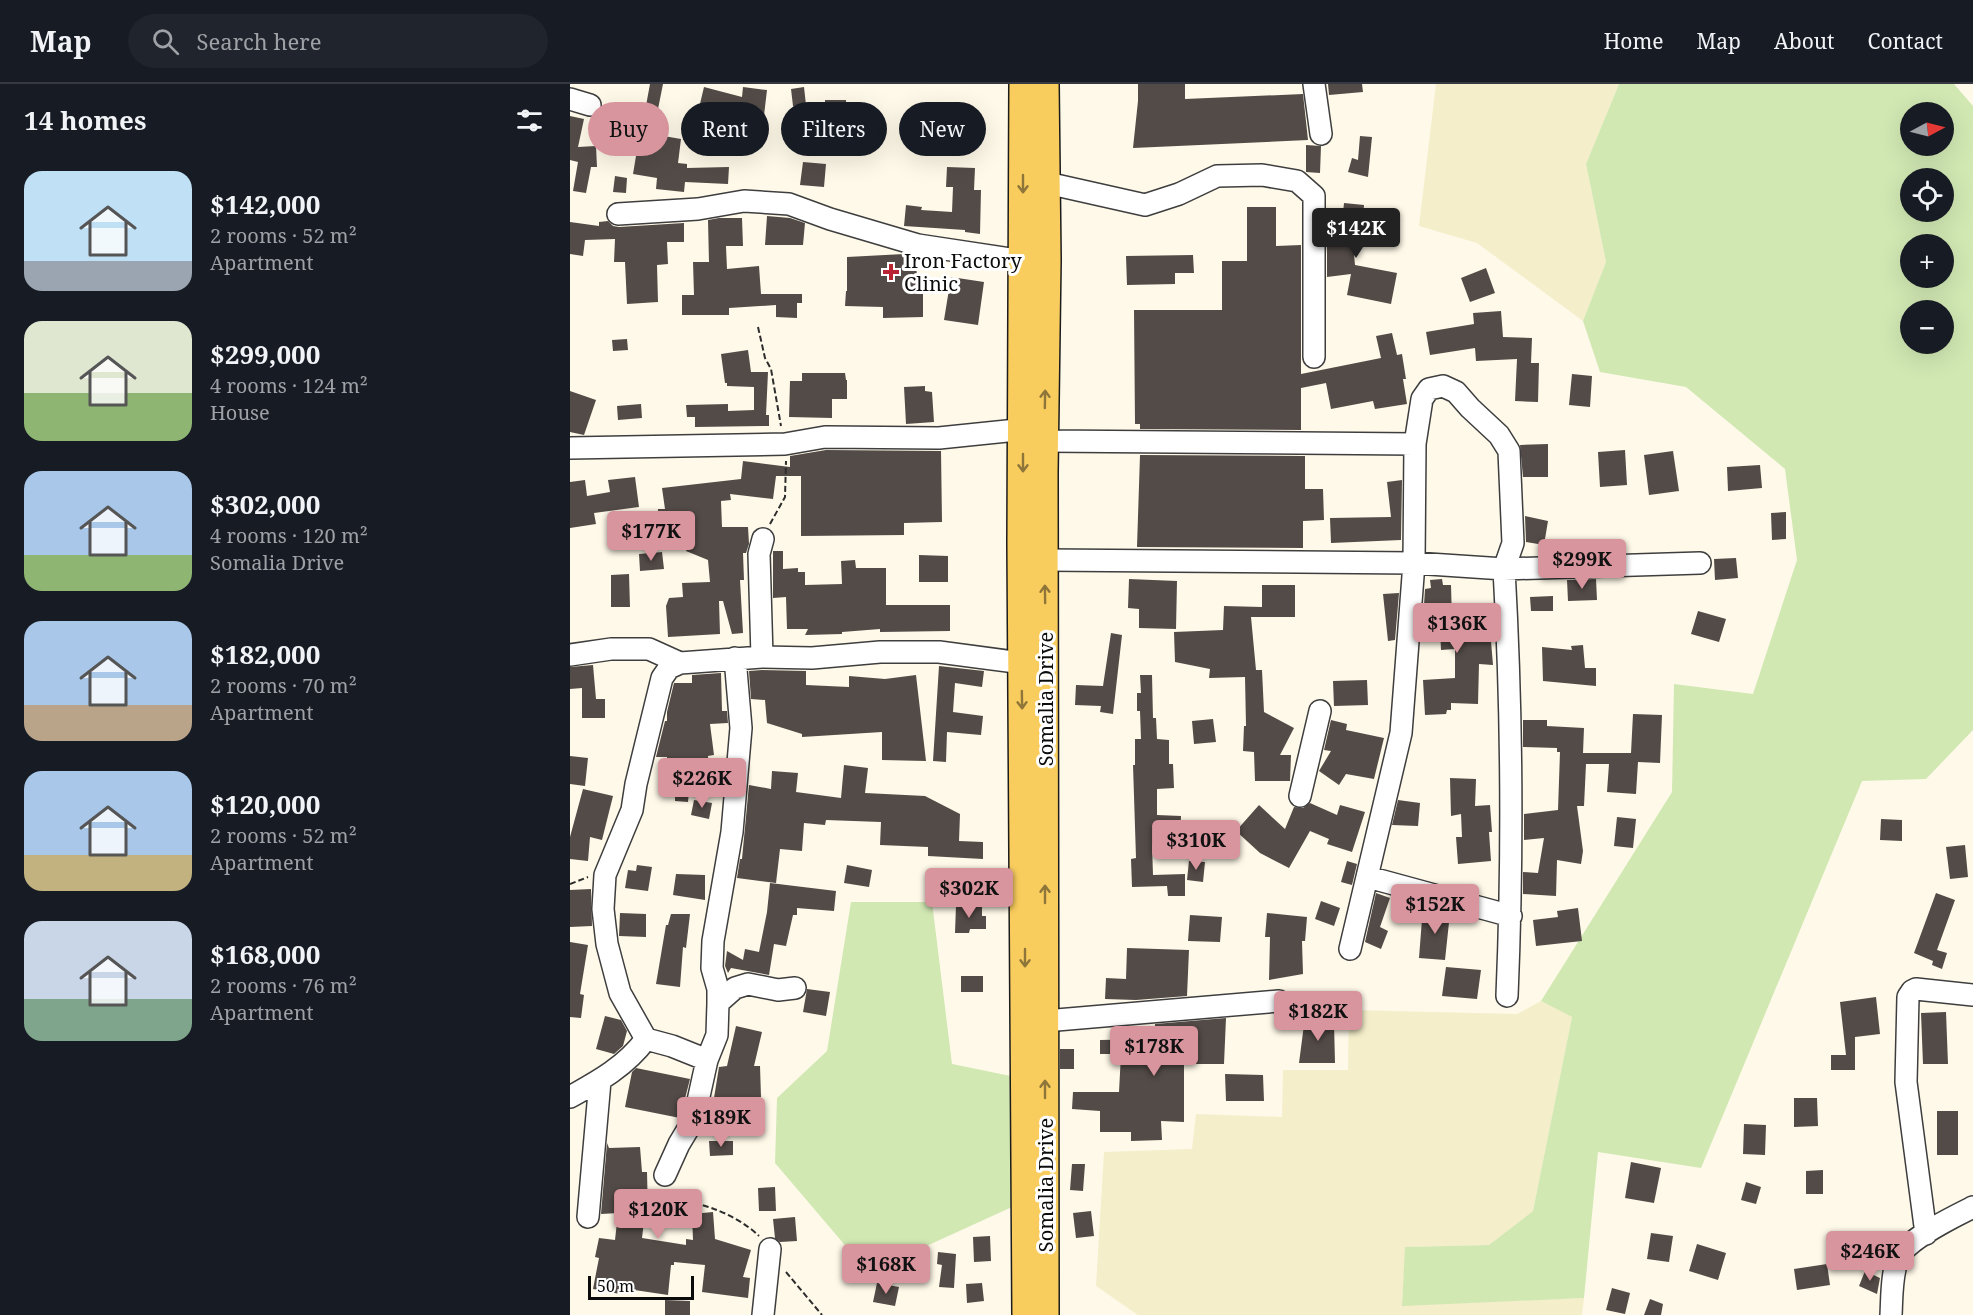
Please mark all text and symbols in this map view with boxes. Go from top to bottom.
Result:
search box [128,14,548,68]
text: Map [30,22,92,60]
icon: search [149,25,182,58]
text: Search here [197,26,321,56]
text: Home [1604,27,1664,55]
text: Map [1697,27,1741,55]
text: About [1774,27,1835,55]
text: Contact [1868,27,1943,55]
text: 14 homes [24,102,146,138]
chip: Buy [588,102,669,156]
chip: Rent [681,102,769,156]
chip: Filters [781,102,887,156]
chip: New [899,102,986,156]
north arrow [1900,102,1954,156]
map controls [1900,102,1954,354]
icon: filters [513,104,546,137]
button: locate [1900,168,1954,222]
one-way arrow [1017,174,1029,194]
text: $142,000 [210,186,320,222]
icon: home [72,195,144,267]
pin: $142K [1314,208,1398,259]
text: $142K [1326,214,1386,241]
text: 2 rooms · 52 m² [210,222,357,249]
button: + [1900,234,1954,288]
place label: Iron Factory Clinic [904,247,1022,297]
text: Apartment [210,249,314,276]
marker: Iron Factory Clinic [882,263,900,281]
button: − [1900,300,1954,354]
text: $299,000 [210,336,320,372]
icon: home [72,345,144,417]
text: 4 rooms · 124 m² [210,372,368,399]
one-way arrow [1039,389,1051,409]
text: House [210,399,270,426]
one-way arrow [1017,453,1029,473]
text: $302,000 [210,486,320,522]
icon: home [72,495,144,567]
pin: $177K [609,511,693,562]
text: $177K [621,517,681,544]
text: 4 rooms · 120 m² [210,522,368,549]
pin: $299K [1540,539,1624,590]
text: $299K [1552,545,1612,572]
text: Somalia Drive [210,549,344,576]
one-way arrow [1039,584,1051,604]
pin: $136K [1415,603,1499,654]
text: $136K [1427,609,1487,636]
street label: Somalia Drive [1032,632,1059,766]
text: $182,000 [210,636,320,672]
icon: home [72,645,144,717]
text: 2 rooms · 70 m² [210,672,357,699]
one-way arrow [1016,690,1028,710]
text: Apartment [210,699,314,726]
pin: $226K [660,758,744,809]
text: $226K [672,764,732,791]
text: $120,000 [210,786,320,822]
icon: home [72,795,144,867]
pin: $310K [1154,820,1238,871]
text: 2 rooms · 52 m² [210,822,357,849]
text: $310K [1166,826,1226,853]
text: Apartment [210,849,314,876]
pin: $302K [927,868,1011,919]
text: $302K [939,874,999,901]
one-way arrow [1039,884,1051,904]
pin: $152K [1393,884,1477,935]
text: $152K [1405,890,1465,917]
text: $168,000 [210,936,320,972]
icon: home [72,945,144,1017]
one-way arrow [1019,948,1030,968]
text: 2 rooms · 76 m² [210,972,357,999]
pin: $182K [1276,991,1360,1042]
text: $182K [1288,997,1348,1024]
text: Apartment [210,999,314,1026]
pin: $178K [1112,1026,1196,1077]
text: $178K [1124,1032,1184,1059]
one-way arrow [1039,1079,1051,1099]
pin: $189K [679,1097,763,1148]
text: $189K [691,1103,751,1130]
street label: Somalia Drive [1032,1118,1059,1252]
pin: $120K [616,1189,700,1240]
text: $120K [628,1195,688,1222]
pin: $246K [1828,1231,1912,1282]
text: $246K [1840,1237,1900,1264]
pin: $168K [844,1244,928,1295]
text: $168K [856,1250,916,1277]
scale bar [588,1273,694,1300]
text: 50 m [597,1275,634,1297]

